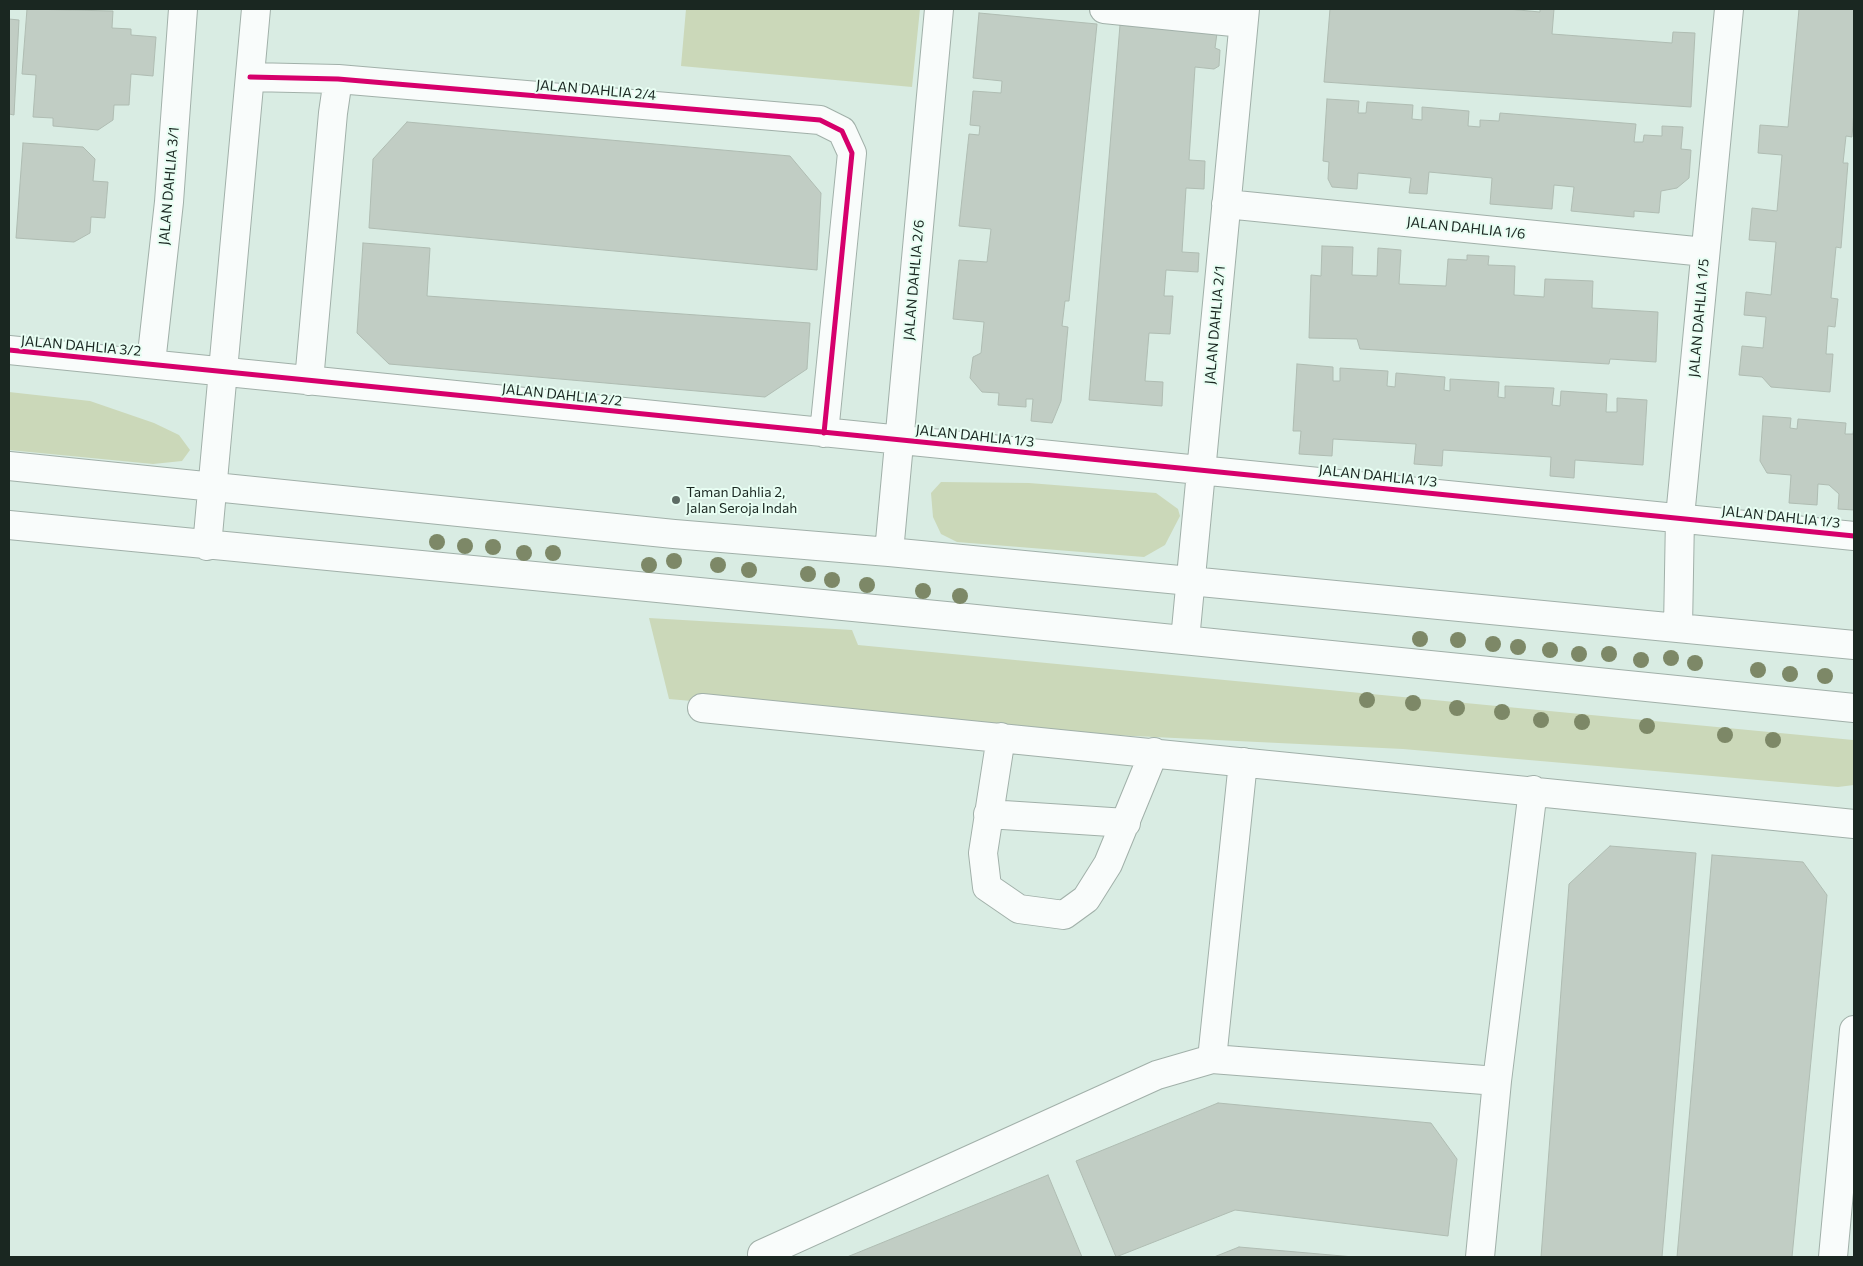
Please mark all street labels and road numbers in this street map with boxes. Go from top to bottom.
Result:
street label: JALAN DAHLIA 2/4 [535,76,657,104]
street label: JALAN DAHLIA 3/1 [155,126,183,246]
street label: JALAN DAHLIA 1/6 [1406,213,1526,243]
street label: JALAN DAHLIA 2/6 [900,219,928,341]
street label: JALAN DAHLIA 1/5 [1685,258,1713,378]
street label: JALAN DAHLIA 2/1 [1201,265,1229,385]
street label: JALAN DAHLIA 3/2 [20,332,142,360]
street label: JALAN DAHLIA 2/2 [501,380,623,410]
street label: JALAN DAHLIA 1/3 [915,421,1035,451]
street label: JALAN DAHLIA 1/3 [1318,461,1438,491]
street label: JALAN DAHLIA 1/3 [1721,502,1841,532]

